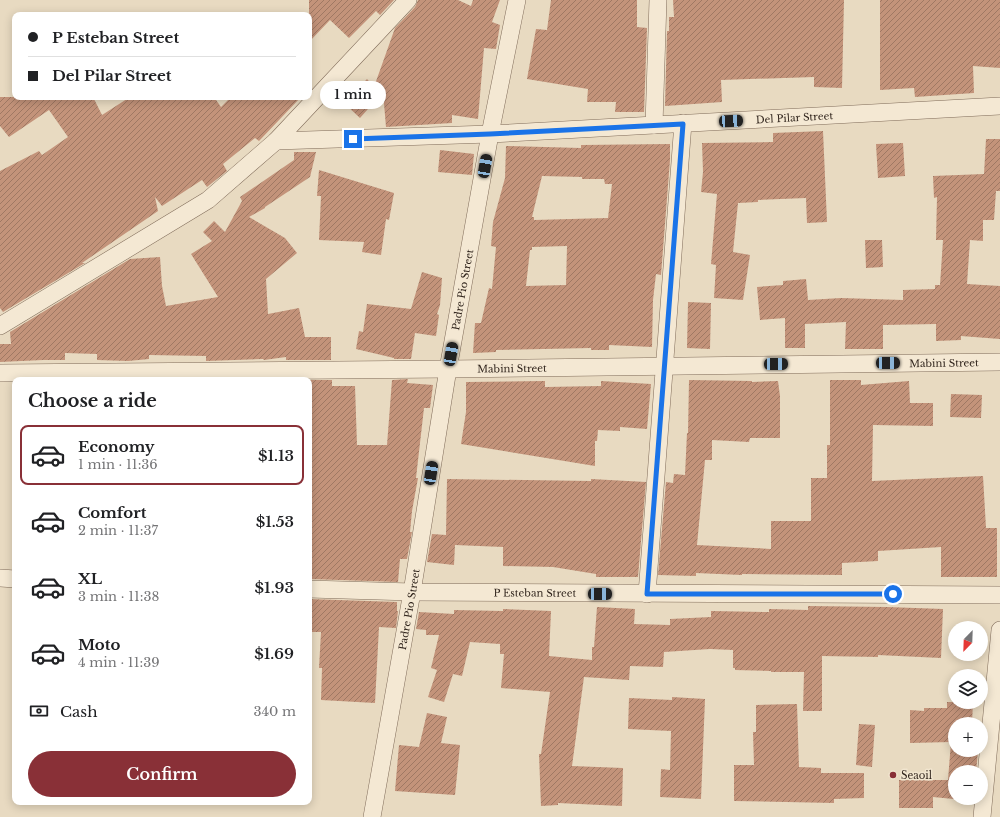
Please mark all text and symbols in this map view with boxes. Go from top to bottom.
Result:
text: P Esteban Street [52,28,179,47]
text: Del Pilar Street [52,66,171,85]
callout: 1 min [320,81,386,109]
text: 1 min [334,86,372,103]
street label: Del Pilar Street [756,109,834,126]
car [719,114,743,128]
route end [344,130,362,148]
car [477,153,493,179]
street label: Padre Pio Street [449,248,476,331]
car [443,341,459,367]
street label: Mabini Street [909,356,979,370]
car [876,357,900,369]
car [764,358,788,370]
street label: Mabini Street [477,362,547,376]
text: Choose a ride [28,390,157,412]
icon: car [30,437,66,473]
text: Economy [78,437,155,456]
text: $1.13 [258,446,294,465]
text: 1 min · 11:36 [78,456,158,473]
car [423,460,439,486]
icon: car [30,503,66,539]
text: Comfort [78,503,146,522]
text: $1.53 [256,512,294,531]
text: 2 min · 11:37 [78,522,158,539]
street label: Padre Pio Street [396,568,423,651]
icon: car [30,569,66,605]
text: XL [78,569,102,588]
text: $1.93 [255,578,294,597]
route start [884,585,902,603]
street label: P Esteban Street [494,586,577,600]
text: 3 min · 11:38 [78,588,159,605]
car [588,588,612,600]
north arrow [948,621,988,661]
map controls [948,621,988,805]
icon: car [30,635,66,671]
text: Moto [78,635,120,654]
text: $1.69 [254,644,294,663]
text: 4 min · 11:39 [78,654,160,671]
button: layers [948,669,988,709]
icon: cash [28,700,50,722]
text: Cash [60,702,97,721]
text: 340 m [253,703,296,720]
button: + [948,717,988,757]
button: Confirm [28,751,296,797]
button: − [948,765,988,805]
place label: Seaoil [901,769,932,782]
marker: Seaoil [888,770,898,780]

